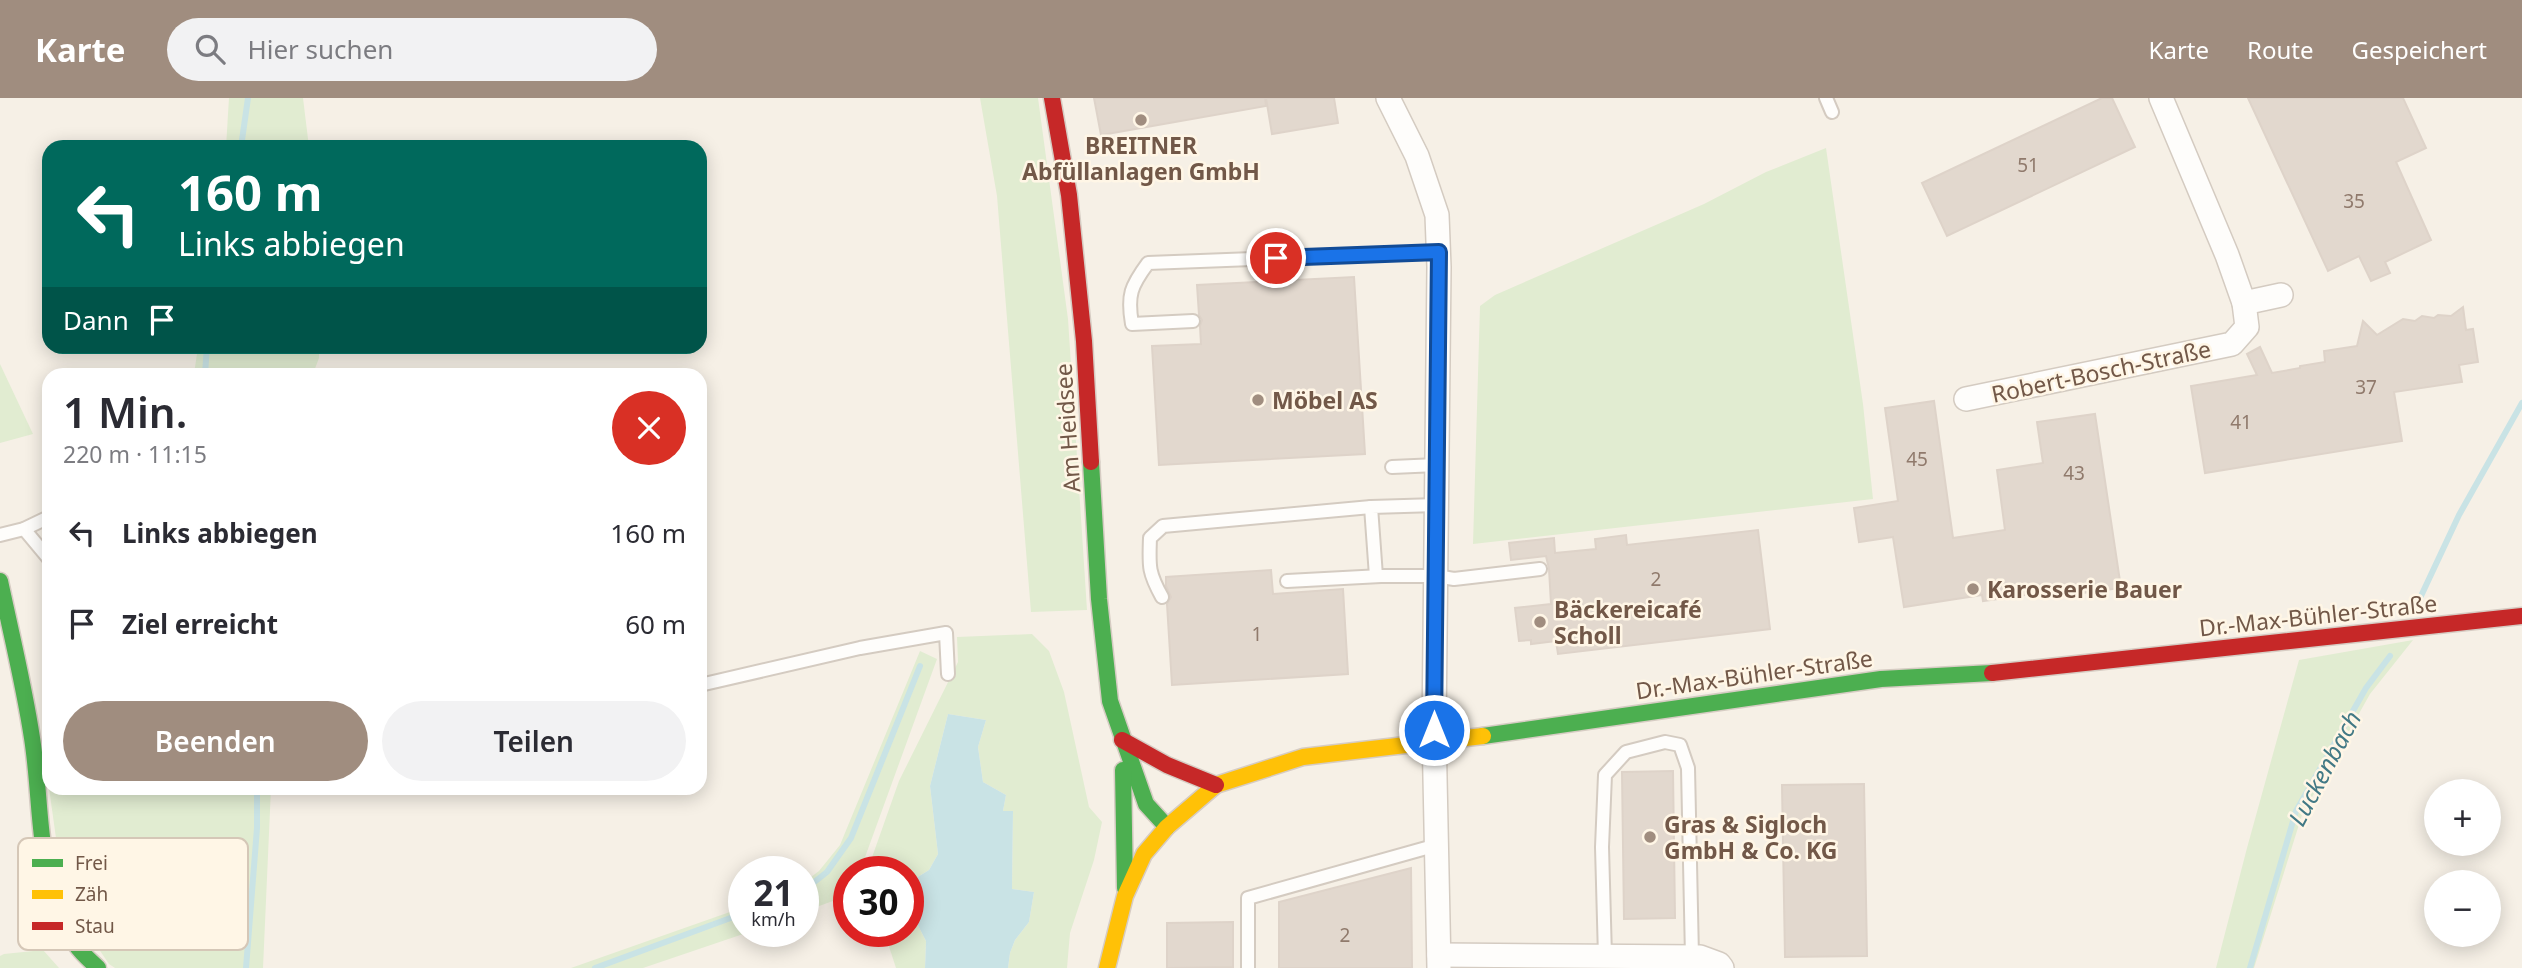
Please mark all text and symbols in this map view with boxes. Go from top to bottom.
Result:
search box [167,18,657,81]
text: Karte [35,27,125,72]
icon: search [191,30,229,68]
text: Hier suchen [247,31,393,67]
text: Karte [2149,33,2209,66]
text: Route [2247,33,2314,66]
text: Gespeichert [2352,33,2487,66]
marker: BREITNER Abfüllanlagen GmbH [1133,112,1149,128]
place label: BREITNER Abfüllanlagen GmbH [1022,129,1260,187]
house number: 51 [2017,152,2039,178]
text: 160 m [178,159,323,225]
icon: left [63,168,154,259]
house number: 35 [2343,188,2365,214]
text: Links abbiegen [178,222,405,265]
pin [1246,228,1306,288]
icon: arrive [1257,239,1295,277]
icon: arrive [143,301,181,339]
text: Dann [63,302,129,338]
street label: Robert-Bosch-Straße [1988,332,2214,410]
street label: Am Heidsee [1047,362,1087,494]
house number: 37 [2355,374,2377,400]
text: 1 Min. [63,383,187,440]
place label: Möbel AS [1272,384,1378,416]
button: close [612,391,686,465]
marker: Möbel AS [1250,392,1266,408]
house number: 41 [2230,409,2252,435]
text: 220 m · 11:15 [63,438,207,470]
house number: 45 [1906,446,1928,472]
house number: 43 [2063,460,2085,486]
icon: left [63,514,101,552]
text: Links abbiegen [122,515,318,551]
text: 160 m [610,515,686,551]
house number: 2 [1651,566,1661,592]
place label: Karosserie Bauer [1987,573,2182,605]
marker: Karosserie Bauer [1965,581,1981,597]
street label: Dr.-Max-Bühler-Straße [2197,587,2439,643]
place label: Bäckereicafé Scholl [1554,593,1702,651]
icon: arrive [63,605,101,643]
text: Ziel erreicht [122,606,278,642]
text: 60 m [625,606,686,642]
marker: Bäckereicafé Scholl [1532,614,1548,630]
house number: 1 [1252,621,1262,647]
street label: Dr.-Max-Bühler-Straße [1633,642,1875,706]
position arrow [1397,693,1471,767]
button: Beenden [63,701,368,781]
button: Teilen [382,701,686,781]
water label: Luckenbach [2280,705,2368,831]
map controls [2424,779,2501,947]
button: + [2424,779,2501,856]
place label: Gras & Sigloch GmbH & Co. KG [1664,808,1837,866]
marker: Gras & Sigloch GmbH & Co. KG [1642,829,1658,845]
legend [18,838,248,950]
text: Frei [75,850,108,876]
speed limit sign: 30 [833,856,924,947]
text: 21 [753,869,794,916]
button: − [2424,870,2501,947]
text: Zäh [75,881,108,907]
text: km/h [751,907,796,931]
text: Stau [75,913,115,939]
house number: 2 [1340,922,1350,948]

